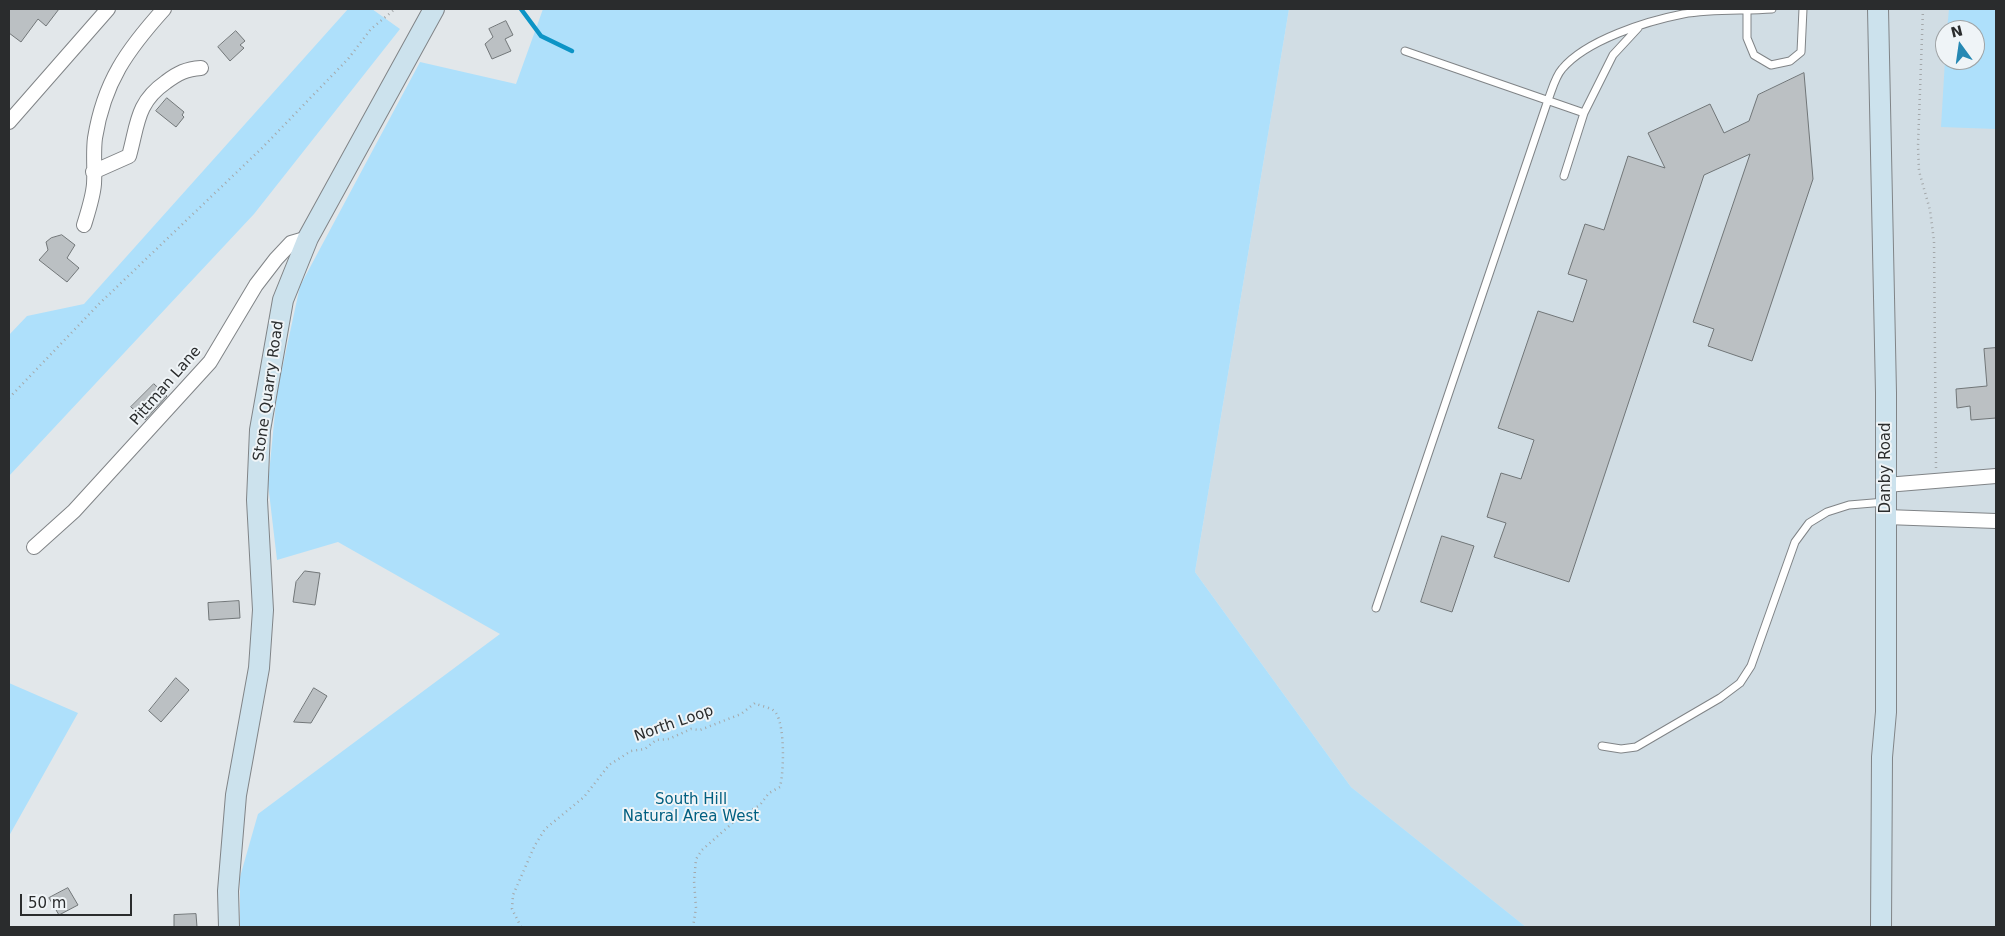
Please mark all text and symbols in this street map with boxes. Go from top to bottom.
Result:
north arrow [1935,20,1985,70]
text: N [1949,22,1964,41]
street label: Stone Quarry Road [250,319,288,463]
street label: Pittman Lane [127,343,205,429]
street label: Danby Road [1877,422,1895,514]
street label: North Loop [632,702,716,746]
park label: South Hill Natural Area West [623,791,759,826]
scale bar [22,884,135,916]
text: 50 m [28,894,66,912]

